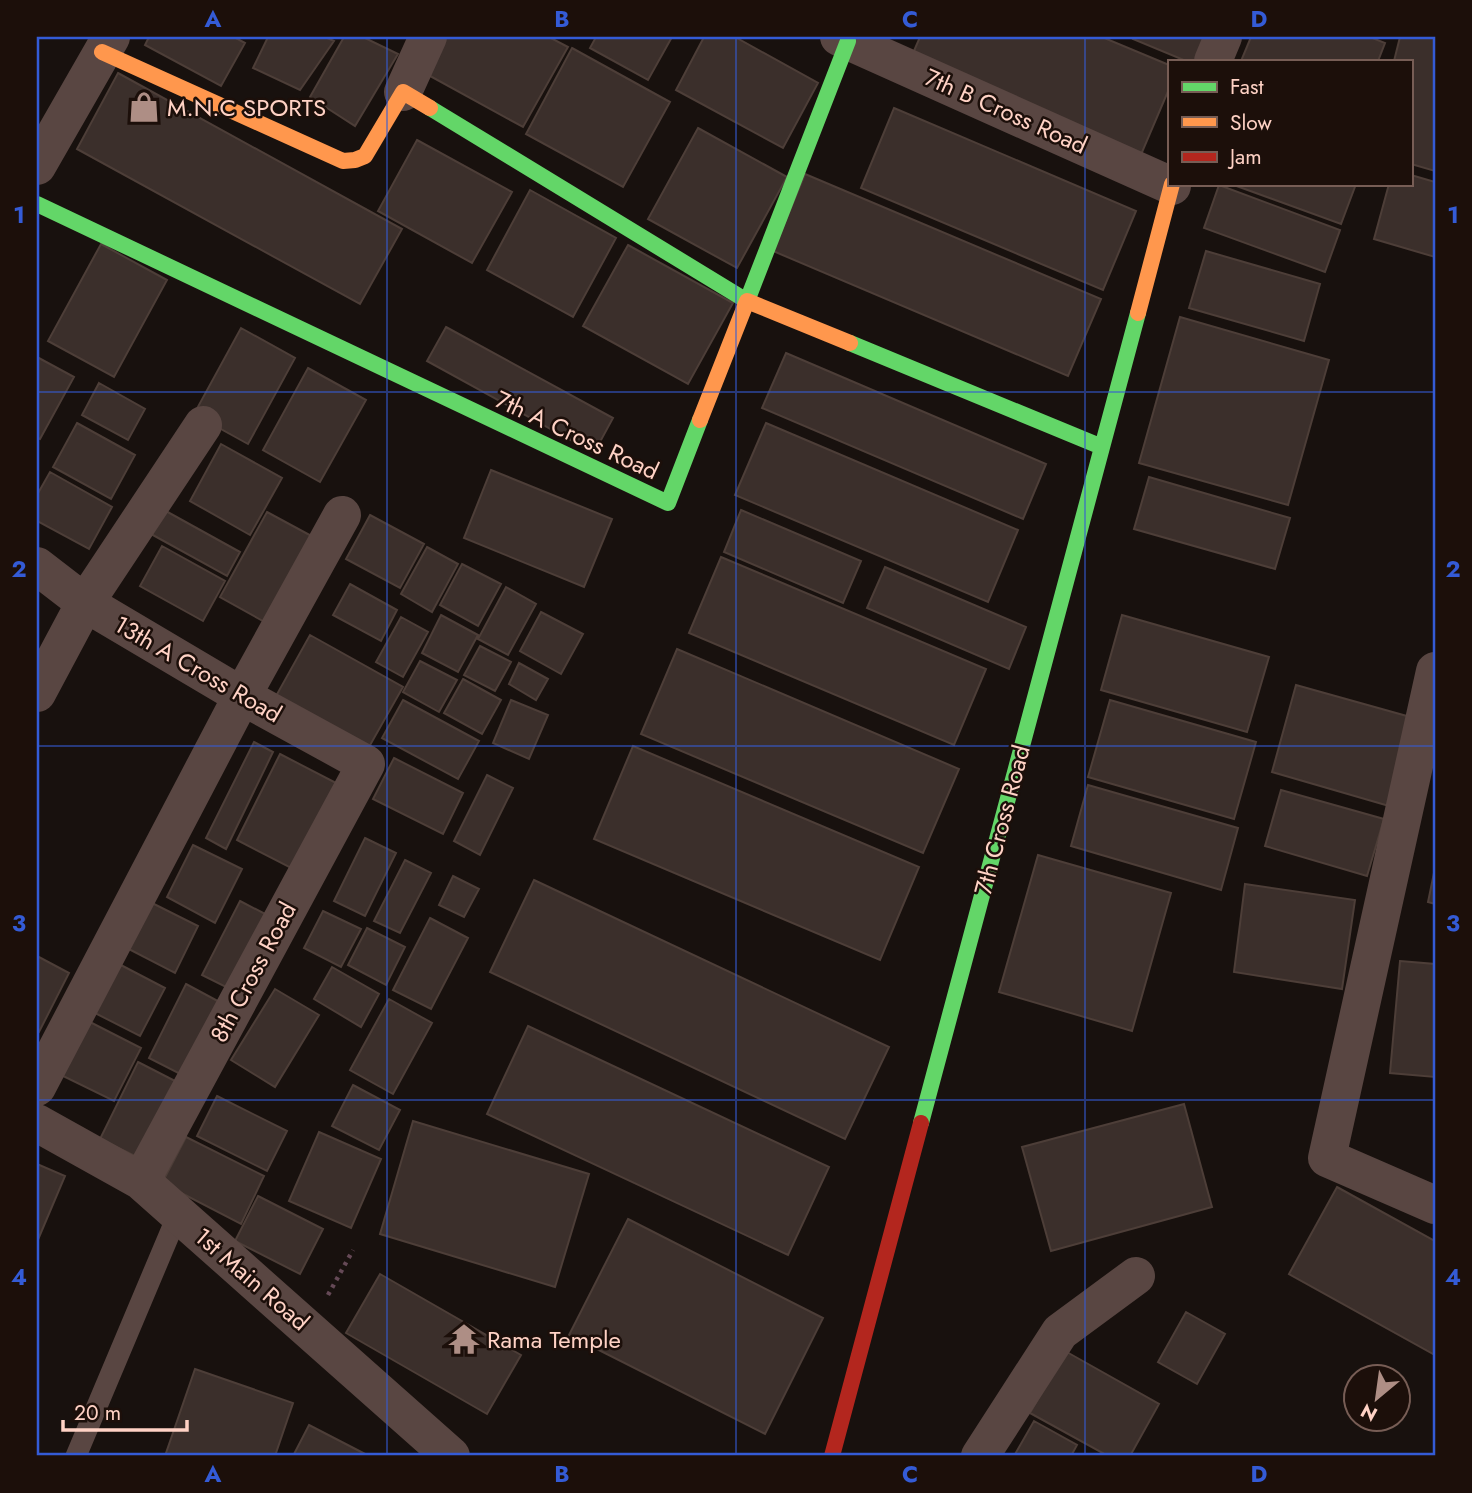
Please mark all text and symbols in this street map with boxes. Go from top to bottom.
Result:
text: A [204,2,222,36]
text: B [554,2,570,36]
text: C [902,2,918,36]
text: D [1251,2,1268,36]
street label: 7th B Cross Road [919,60,1093,162]
legend [1168,60,1412,186]
text: Fast [1230,72,1263,102]
shop icon: M.N.C SPORTS [127,90,161,124]
place label: M.N.C SPORTS [167,90,326,125]
text: Slow [1230,108,1272,138]
text: Jam [1227,142,1262,172]
text: 1 [13,198,25,232]
text: 1 [1447,198,1459,232]
street label: 7th A Cross Road [489,382,665,488]
text: 2 [11,552,27,586]
text: 2 [1445,552,1461,586]
street label: 13th A Cross Road [108,607,288,731]
street label: 7th Cross Road [965,741,1039,899]
street label: 8th Cross Road [201,896,305,1048]
text: 3 [12,906,26,940]
text: 3 [1446,906,1460,940]
street label: 1st Main Road [187,1219,317,1339]
text: 4 [11,1260,27,1294]
text: 4 [1445,1260,1461,1294]
temple icon: Rama Temple [447,1322,481,1356]
place label: Rama Temple [487,1322,621,1357]
north arrow [1342,1364,1412,1434]
scale bar [63,1388,187,1432]
text: N [1356,1397,1382,1428]
text: 20 m [74,1398,121,1428]
text: A [204,1457,222,1491]
text: B [554,1457,570,1491]
text: C [902,1457,918,1491]
text: D [1251,1457,1268,1491]

